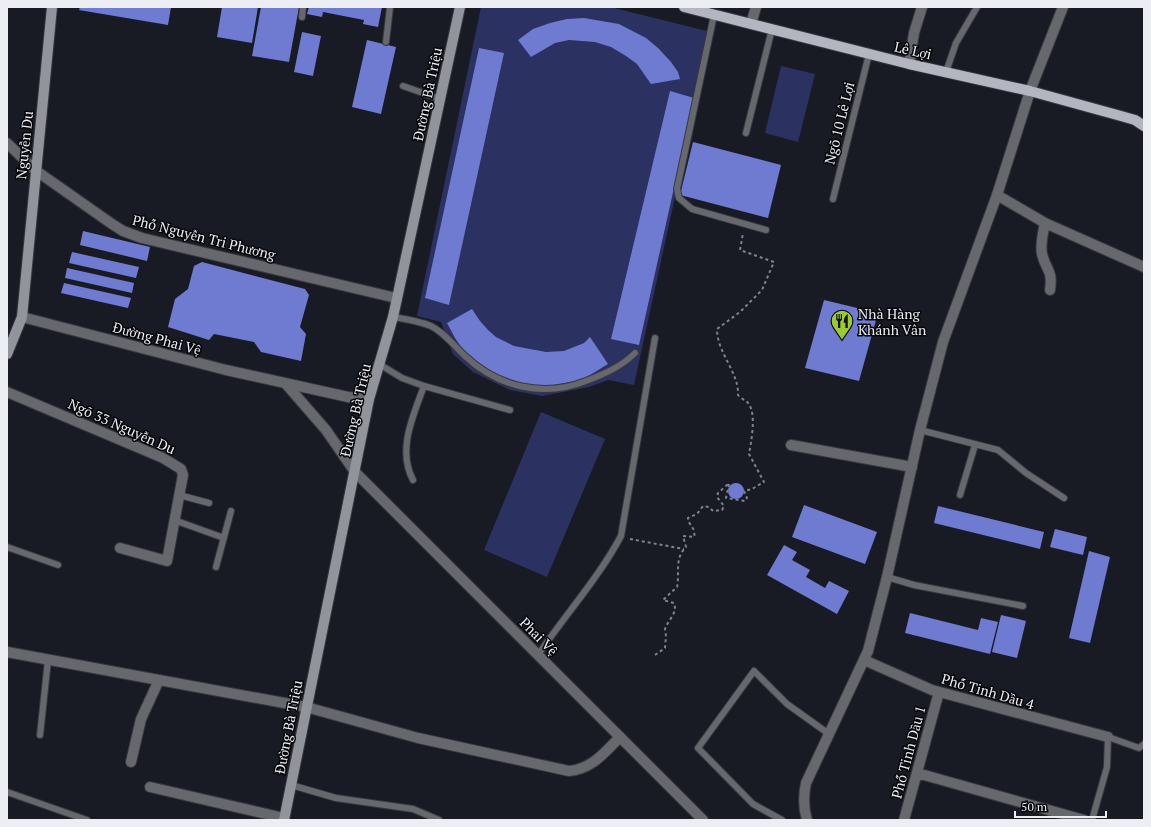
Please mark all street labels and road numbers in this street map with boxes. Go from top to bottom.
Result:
street label: Lê Lợi [893,37,933,63]
street label: Đường Bà Triệu [408,45,446,143]
street label: Ngõ 10 Lê Lợi [820,80,858,166]
street label: Nguyễn Du [11,110,37,180]
street label: Phố Nguyễn Tri Phương [130,210,278,264]
street label: Đường Phai Vệ [111,317,203,359]
street label: Đường Bà Triệu [335,361,375,459]
street label: Ngõ 33 Nguyễn Du [65,394,179,458]
street label: Phai Vệ [516,613,562,659]
street label: Phố Tinh Dầu 4 [939,669,1037,713]
street label: Đường Bà Triệu [270,678,306,776]
street label: Phố Tinh Dầu 1 [886,703,930,801]

